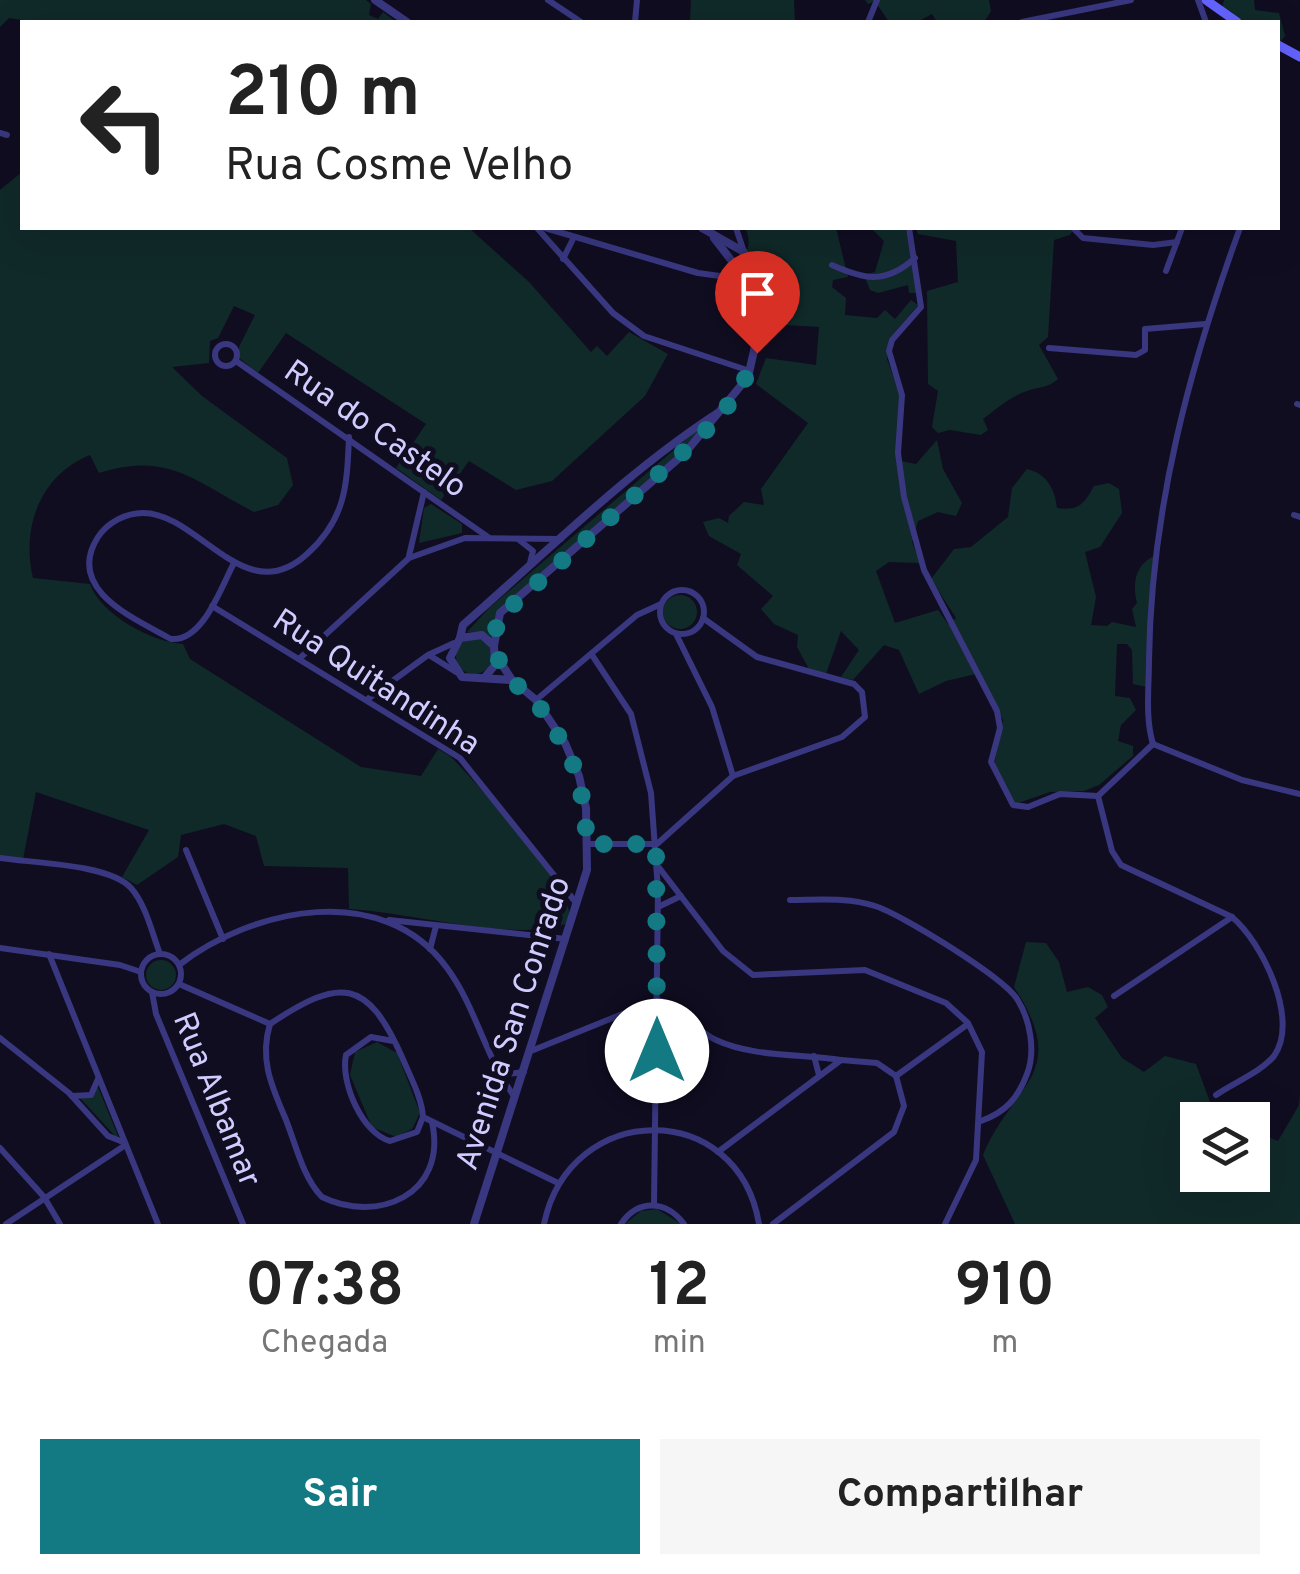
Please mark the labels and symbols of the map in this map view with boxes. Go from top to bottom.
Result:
pin [715,251,800,354]
street label: Rua do Castelo [275,353,473,508]
street label: Rua Quitandinha [264,602,487,766]
street label: Avenida San Conrado [449,872,581,1176]
position arrow [605,999,709,1103]
street label: Rua Albamar [162,1007,268,1193]

